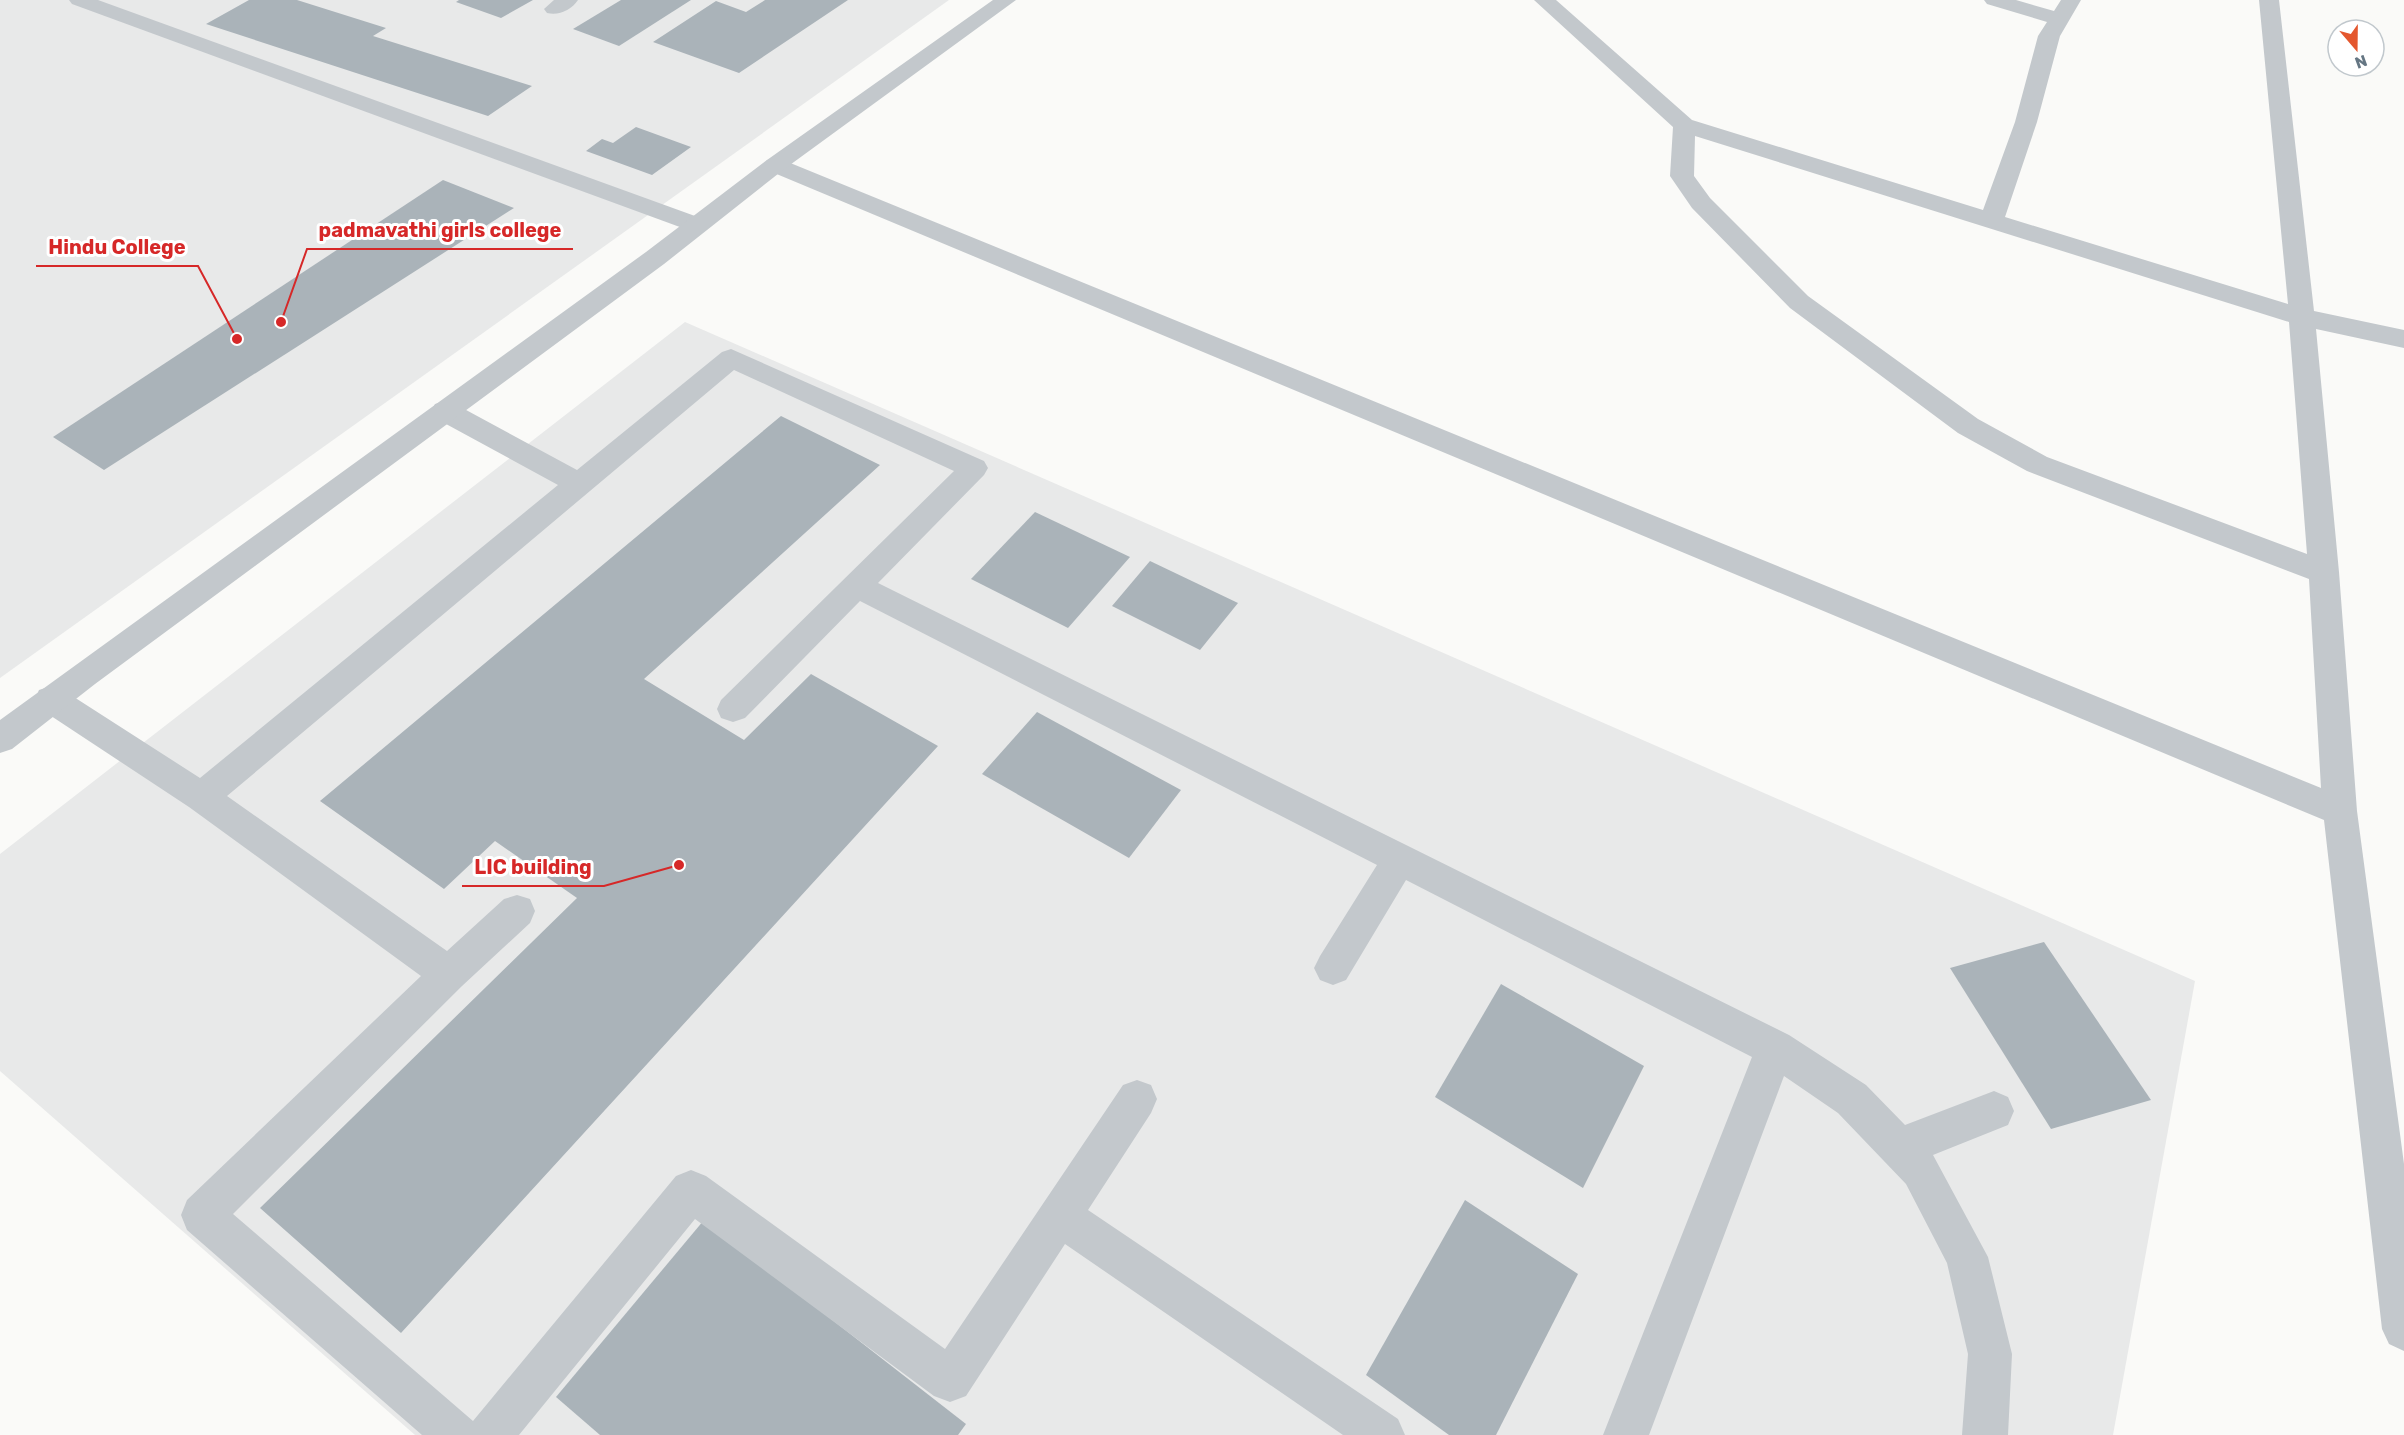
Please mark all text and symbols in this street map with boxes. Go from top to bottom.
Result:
north arrow [2326,18,2386,78]
text: N [2352,51,2370,73]
callout: padmavathi girls college [307,211,573,249]
text: padmavathi girls college [319,218,561,242]
callout: Hindu College [36,228,198,266]
text: Hindu College [48,235,186,259]
callout: LIC building [462,848,604,886]
text: LIC building [474,855,592,879]

